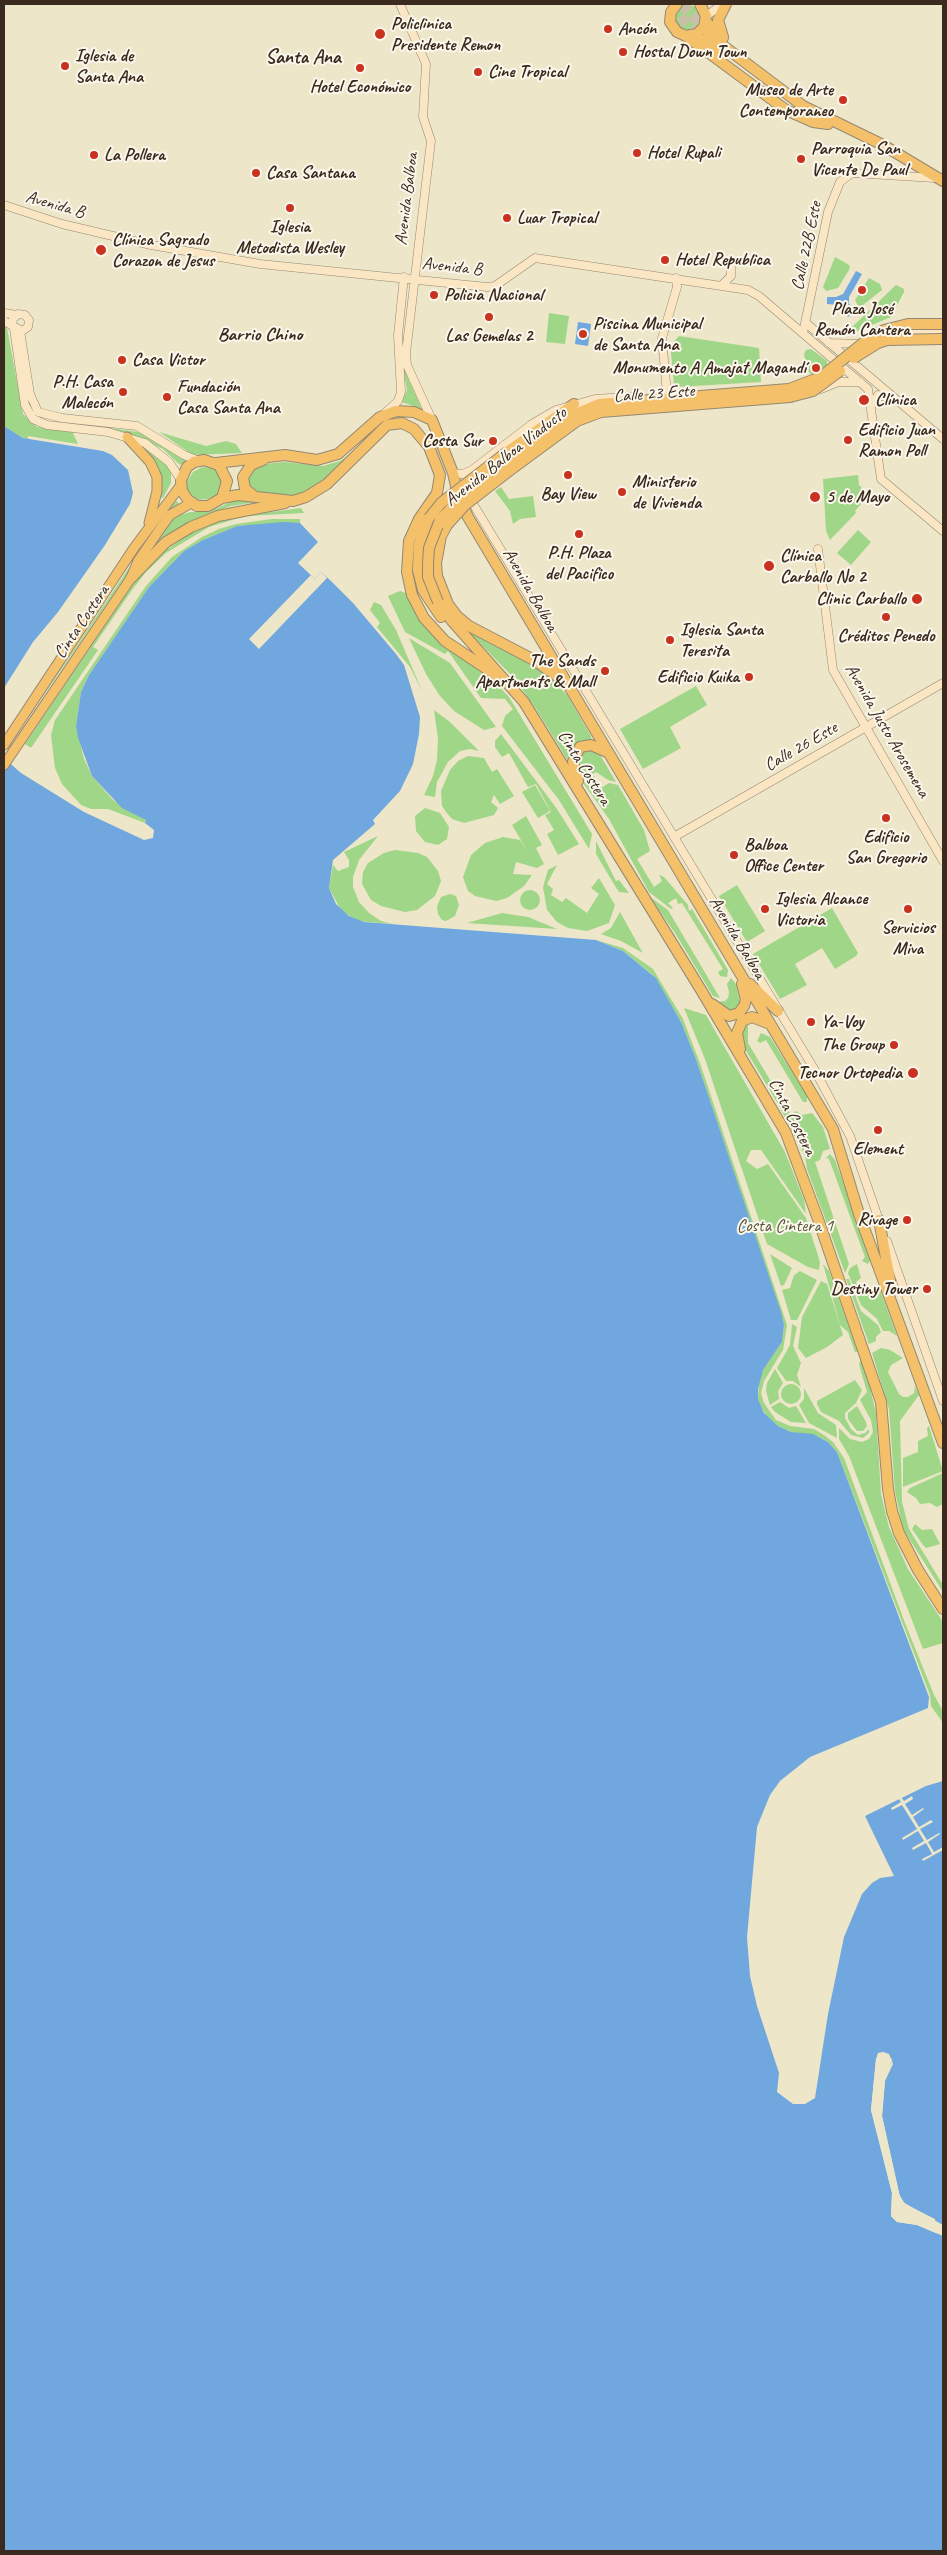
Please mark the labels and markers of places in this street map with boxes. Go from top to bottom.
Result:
place label: Policlinica Presidente Remon [391,13,500,56]
place label: Ancón [618,18,656,40]
marker: Ancón [602,23,614,35]
marker: Policlinica Presidente Remon [373,27,387,41]
place label: Hostal Down Town [633,41,747,63]
place label: Iglesia de Santa Ana [75,45,143,88]
marker: Hostal Down Town [617,46,629,58]
marker: Iglesia de Santa Ana [59,60,71,72]
place label: Cine Tropical [488,61,566,83]
marker: Hotel Económico [354,62,366,74]
marker: Cine Tropical [472,66,484,78]
place label: Hotel Económico [310,76,410,98]
place label: Museo de Arte Contemporaneo [739,79,833,122]
marker: Museo de Arte Contemporaneo [837,94,849,106]
place label: Parroquia San Vicente De Paul [811,138,907,180]
place label: Hotel Rupali [647,142,720,164]
place label: La Pollera [104,144,165,166]
marker: Hotel Rupali [631,147,643,159]
marker: La Pollera [88,149,100,161]
marker: Parroquia San Vicente De Paul [795,153,807,165]
place label: Casa Santana [266,162,355,184]
marker: Casa Santana [250,167,262,179]
marker: Iglesia Metodista Wesley [284,202,296,214]
place label: Luar Tropical [517,207,597,229]
marker: Luar Tropical [501,212,513,224]
place label: Iglesia Metodista Wesley [236,216,344,258]
place label: Clínica Sagrado Corazon de Jesus [112,229,214,272]
marker: Clínica Sagrado Corazon de Jesus [94,243,108,257]
place label: Hotel Republica [675,249,770,271]
marker: Hotel Republica [659,254,671,266]
place label: Policia Nacional [444,284,543,306]
marker: Plaza José Remón Cantera [856,284,868,296]
marker: Policia Nacional [428,289,440,301]
place label: Plaza José Remón Cantera [814,298,910,340]
marker: Las Gemelas 2 [483,311,495,323]
place label: Piscina Municipal de Santa Ana [593,313,701,356]
place label: Las Gemelas 2 [445,325,533,347]
marker: Piscina Municipal de Santa Ana [577,328,589,340]
place label: Casa Victor [132,349,205,371]
marker: Casa Victor [116,354,128,366]
place label: Monumento A Amajat Magandí [613,357,806,379]
marker: Monumento A Amajat Magandí [810,362,822,374]
place label: P.H. Casa Malecón [52,371,113,414]
place label: Fundación Casa Santa Ana [177,376,280,418]
marker: P.H. Casa Malecón [117,386,129,398]
place label: Clínica [875,389,916,411]
marker: Fundación Casa Santa Ana [161,391,173,403]
marker: Clínica [857,393,871,407]
place label: Edificio Juan Ramon Poll [858,419,935,462]
place label: Costa Sur [422,430,483,452]
marker: Edificio Juan Ramon Poll [842,434,854,446]
marker: Costa Sur [487,435,499,447]
marker: Bay View [562,469,574,481]
place label: Ministerio de Vivienda [632,471,701,514]
place label: Bay View [540,483,596,505]
marker: Ministerio de Vivienda [616,486,628,498]
place label: 5 de Mayo [826,486,889,508]
marker: 5 de Mayo [808,490,822,504]
marker: P.H. Plaza del Pacifico [573,528,585,540]
place label: P.H. Plaza del Pacifico [545,542,613,584]
place label: Clínica Carballo No 2 [780,545,866,588]
marker: Clínica Carballo No 2 [762,559,776,573]
place label: Clinic Carballo [816,588,906,610]
marker: Clinic Carballo [910,592,924,606]
marker: Créditos Penedo [880,611,892,623]
place label: Iglesia Santa Teresita [680,619,763,662]
place label: Créditos Penedo [838,625,934,647]
marker: Iglesia Santa Teresita [664,634,676,646]
place label: The Sands Apartments & Mall [475,650,595,692]
marker: The Sands Apartments & Mall [599,665,611,677]
place label: Edificio Kuika [657,666,739,688]
marker: Edificio Kuika [743,671,755,683]
marker: Edificio San Gregorio [880,812,892,824]
place label: Edificio San Gregorio [846,826,926,869]
place label: Balboa Office Center [744,834,823,876]
marker: Balboa Office Center [728,849,740,861]
place label: Iglesia Alcance Victoria [775,888,867,931]
marker: Iglesia Alcance Victoria [759,903,771,915]
marker: Servicios Miva [902,903,914,915]
place label: Servicios Miva [881,917,935,960]
place label: Ya-Voy [821,1011,863,1033]
marker: Ya-Voy [805,1016,817,1028]
place label: The Group [821,1034,884,1056]
marker: The Group [888,1039,900,1051]
place label: Tecnor Ortopedia [798,1062,902,1084]
marker: Tecnor Ortopedia [906,1066,920,1080]
marker: Element [872,1124,884,1136]
place label: Element [853,1138,903,1160]
place label: Rivage [858,1209,897,1231]
marker: Rivage [901,1214,913,1226]
place label: Destiny Tower [831,1278,917,1300]
marker: Destiny Tower [921,1283,933,1295]

